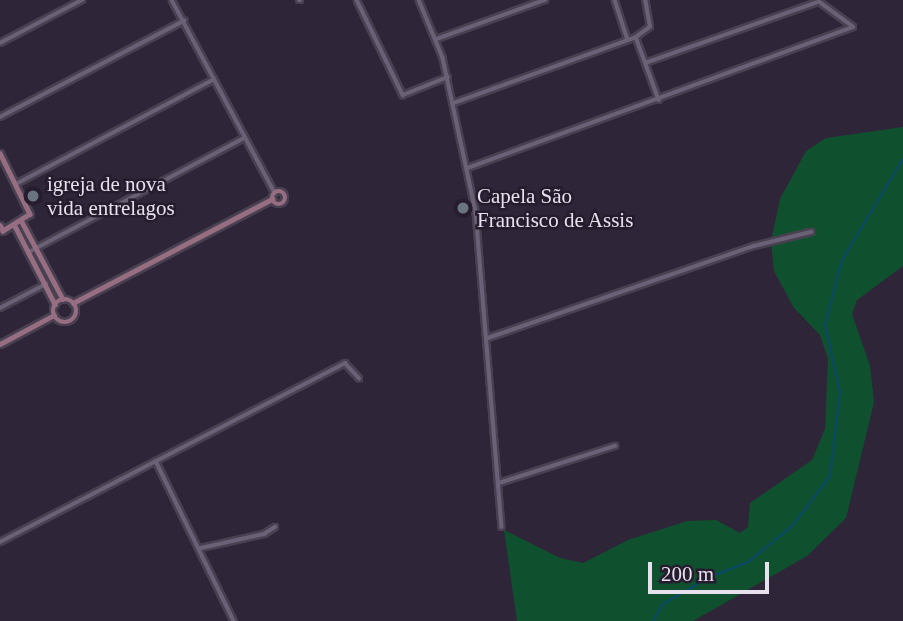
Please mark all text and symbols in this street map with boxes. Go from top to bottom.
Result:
place label: igreja de nova vida entrelagos [47,171,175,221]
place label: Capela São Francisco de Assis [477,183,634,233]
marker: igreja de nova vida entrelagos [25,188,41,204]
marker: Capela São Francisco de Assis [455,200,471,216]
scale bar [651,548,772,592]
text: 200 m [661,562,714,586]

